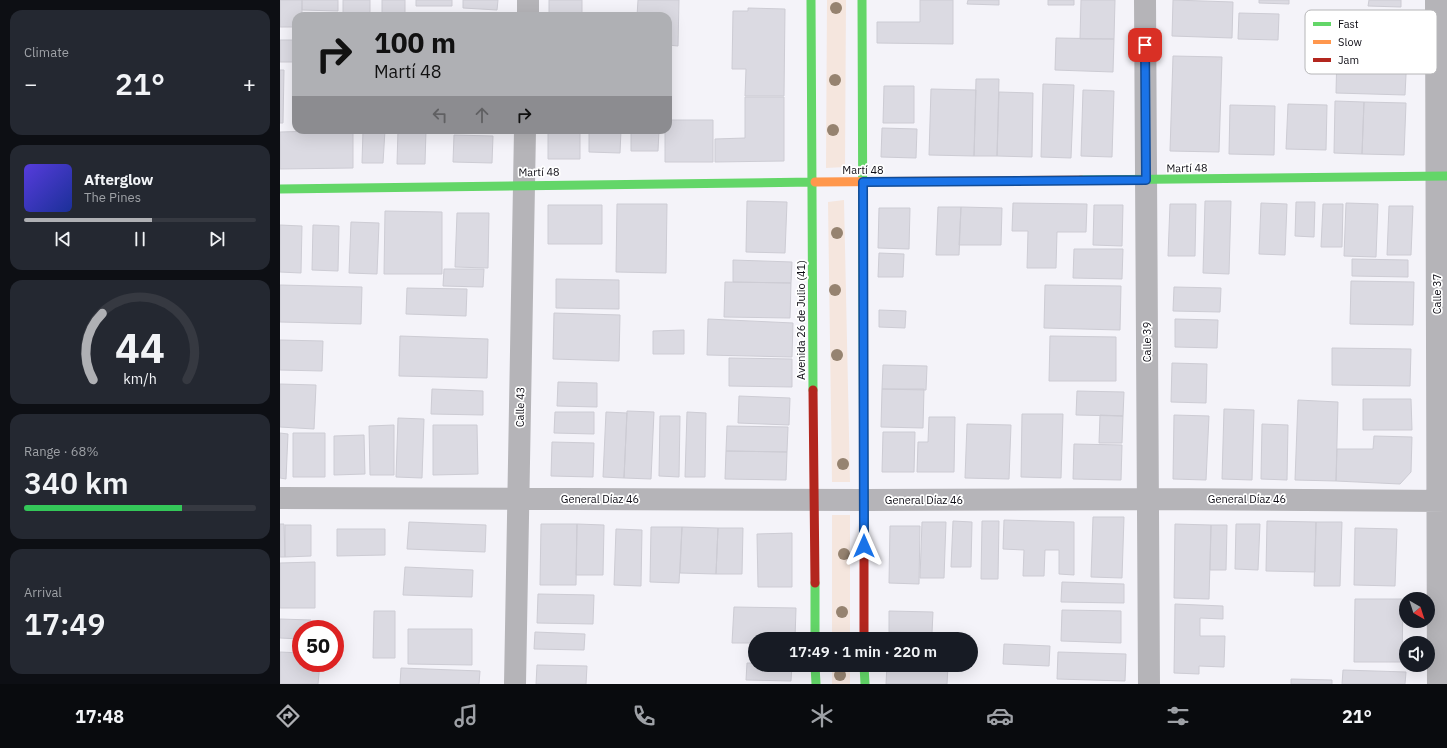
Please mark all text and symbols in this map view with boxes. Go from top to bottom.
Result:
legend [1305,10,1437,74]
text: Fast [1338,17,1359,31]
text: 100 m [374,24,456,61]
icon: right [308,28,360,80]
pin [1128,28,1162,62]
icon: arrive [1134,34,1156,56]
text: Slow [1338,35,1362,49]
text: Climate [24,44,69,61]
text: Jam [1338,53,1359,67]
text: Martí 48 [374,60,442,83]
text: 21° [115,64,165,103]
text: − [24,69,37,98]
text: + [243,69,256,98]
icon: left [429,104,451,126]
icon: ahead [471,104,493,126]
icon: right [513,104,535,126]
street label: Martí 48 [1166,161,1208,175]
street label: Martí 48 [842,163,884,177]
street label: Martí 48 [518,165,560,179]
text: Afterglow [84,170,153,189]
text: The Pines [84,189,141,206]
icon: previous [52,228,74,250]
icon: pause [129,228,151,250]
icon: next [206,228,228,250]
street label: Avenida 26 de Julio (41) [794,260,808,380]
street label: Calle 37 [1430,274,1444,314]
text: 44 [115,320,165,374]
street label: Calle 39 [1140,322,1154,362]
text: km/h [123,369,157,388]
street label: Calle 43 [513,387,527,427]
text: Range · 68% [24,443,98,460]
text: 340 km [24,463,129,502]
street label: General Díaz 46 [561,492,639,506]
street label: General Díaz 46 [1208,492,1286,506]
street label: General Díaz 46 [885,493,963,507]
position arrow [843,525,885,567]
text: Arrival [24,584,62,601]
north arrow [1399,592,1435,628]
map controls [1399,592,1435,672]
text: 17:49 [24,604,106,643]
speed limit sign: 50 [292,620,344,672]
button: sound [1399,636,1435,672]
text: 17:49 · 1 min · 220 m [789,642,937,661]
icon: directions [274,702,302,730]
icon: music [452,702,480,730]
icon: phone [630,702,658,730]
icon: climate [808,702,836,730]
icon: car [986,702,1014,730]
icon: filters [1164,702,1192,730]
text: 17:48 [75,705,124,728]
text: 21° [1342,705,1372,728]

